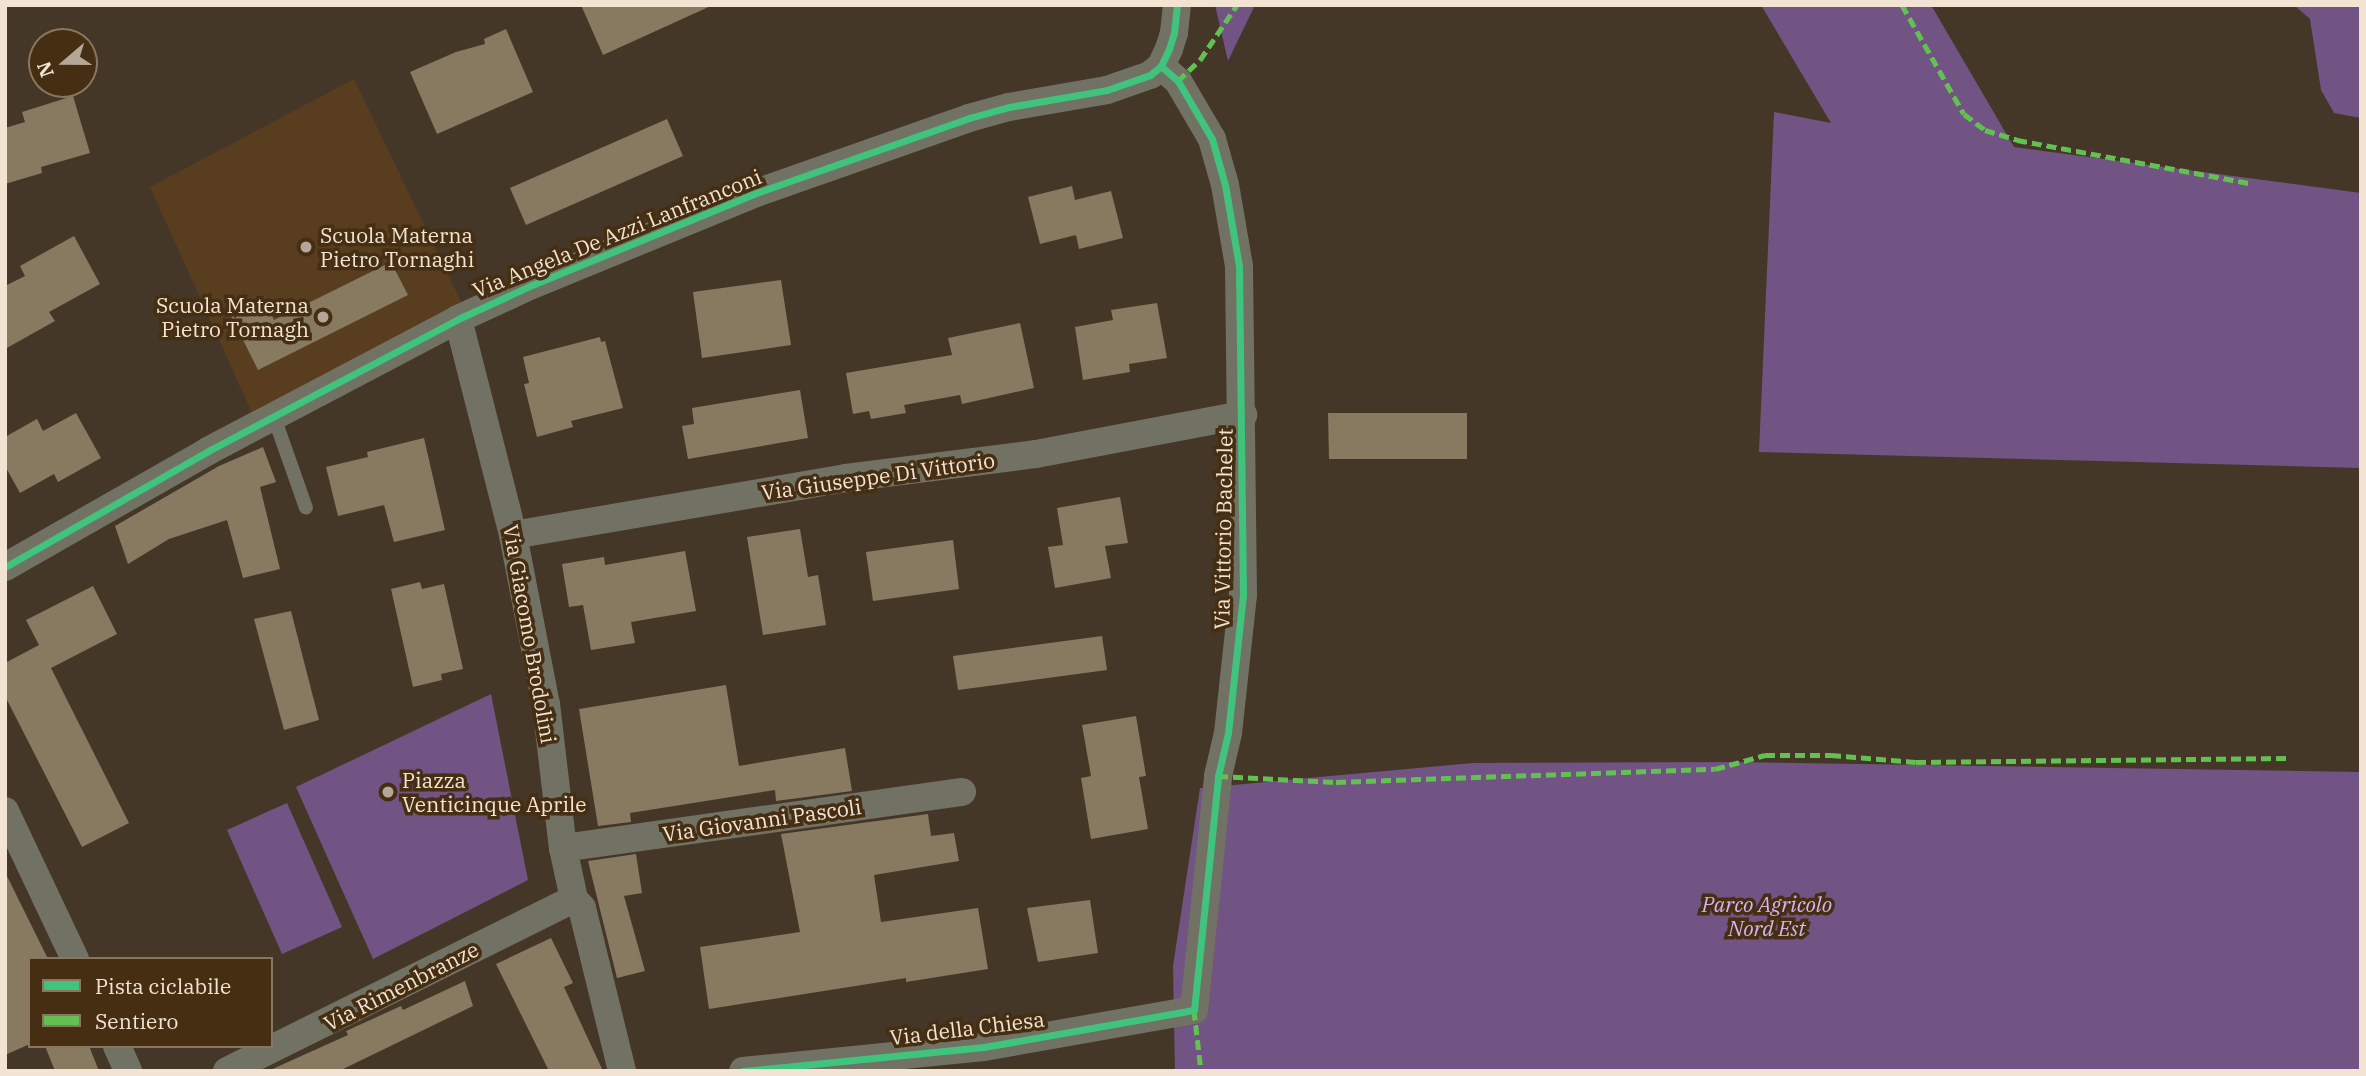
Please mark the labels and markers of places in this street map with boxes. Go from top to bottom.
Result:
place label: Scuola Materna Pietro Tornaghi [320,222,474,272]
marker: Scuola Materna Pietro Tornaghi [298,239,314,255]
place label: Scuola Materna Pietro Tornagh [156,292,309,342]
marker: Scuola Materna Pietro Tornagh [315,309,331,325]
place label: Piazza Venticinque Aprile [402,767,587,817]
marker: Piazza Venticinque Aprile [380,784,396,800]

